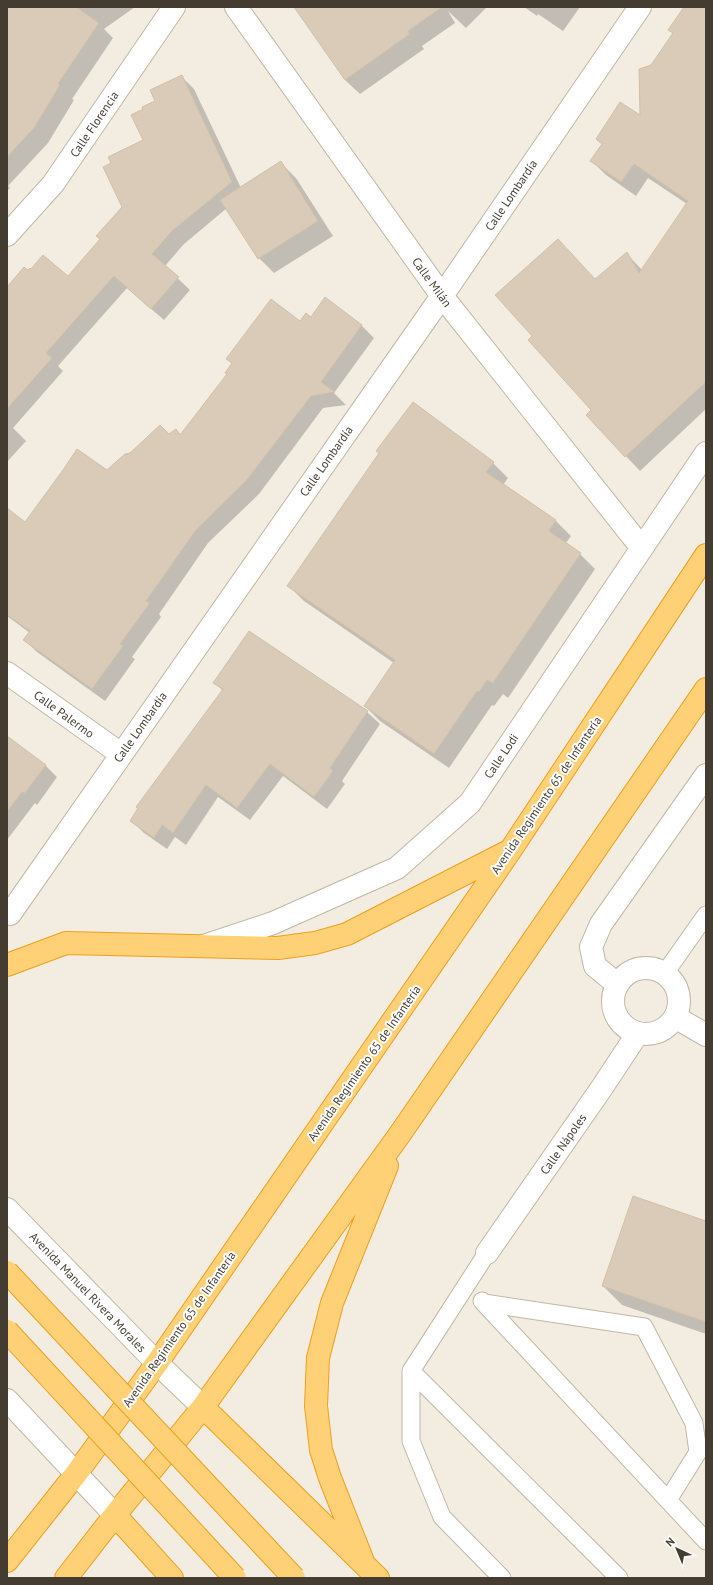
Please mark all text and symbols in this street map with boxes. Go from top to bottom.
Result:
street label: Calle Florencia [66,88,122,160]
street label: Calle Lombardía [482,156,540,233]
street label: Calle Milán [409,254,455,310]
street label: Calle Lombardía [296,423,356,499]
street label: Calle Palermo [31,687,97,741]
street label: Calle Lombardía [110,689,170,765]
street label: Avenida Regimiento 65 de Infantería [488,713,604,877]
street label: Calle Lodi [481,731,521,781]
street label: Avenida Regimiento 65 de Infantería [304,982,424,1144]
street label: Calle Nápoles [537,1111,589,1177]
street label: Avenida Manuel Rivera Morales [27,1229,149,1355]
street label: Avenida Regimiento 65 de Infantería [119,1248,239,1410]
north arrow [657,1529,697,1569]
text: N [663,1534,678,1549]

